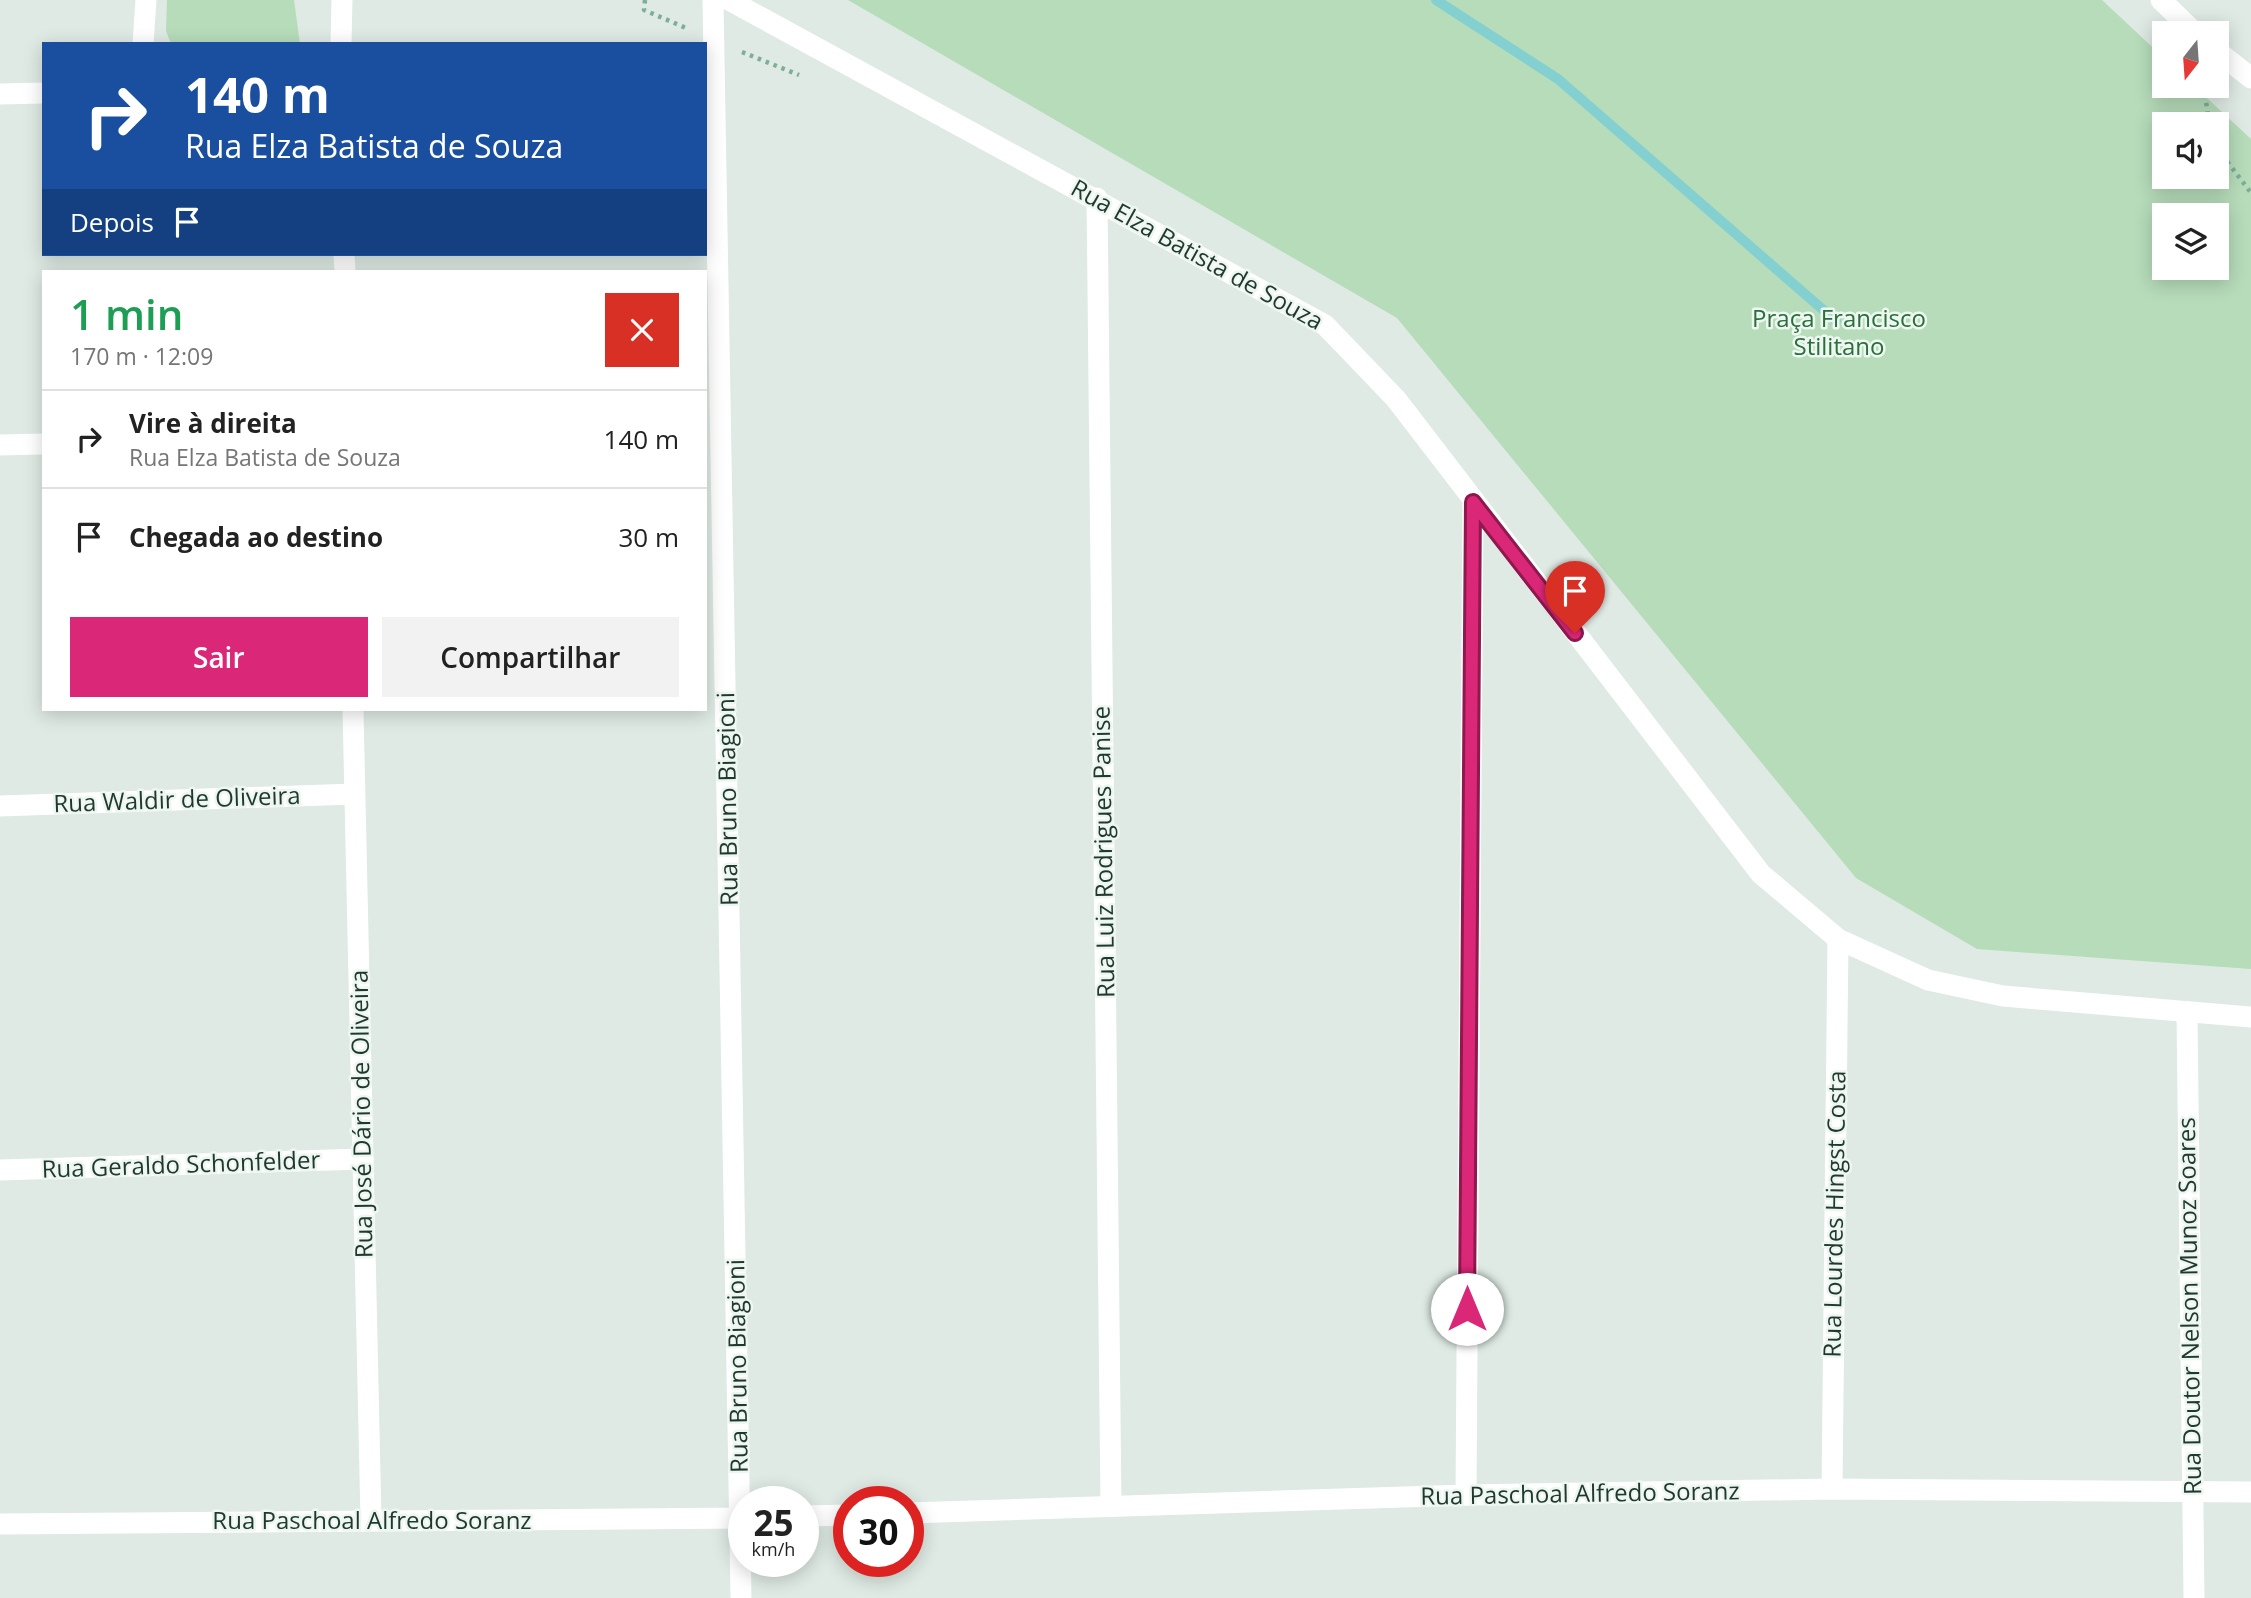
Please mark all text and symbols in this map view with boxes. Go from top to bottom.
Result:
north arrow [2152,21,2230,98]
map controls [2152,21,2229,280]
text: 140 m [185,61,330,127]
icon: right [70,70,161,161]
button: sound [2152,112,2229,189]
text: Rua Elza Batista de Souza [185,124,563,167]
street label: Rua Elza Batista de Souza [1066,171,1330,337]
icon: arrive [168,203,206,241]
button: layers [2152,203,2229,280]
text: Depois [70,204,154,240]
text: 1 min [70,285,183,342]
button: close [605,293,679,367]
park label: Praça Francisco Stilitano [1752,301,1926,362]
text: 170 m · 12:09 [70,340,213,372]
text: Vire à direita [129,405,297,441]
icon: right [70,420,108,458]
text: 140 m [604,421,679,457]
text: Rua Elza Batista de Souza [129,441,401,473]
icon: arrive [70,518,108,556]
text: Chegada ao destino [129,519,383,555]
text: 30 m [618,519,679,555]
pin [1545,561,1605,633]
icon: arrive [1556,572,1594,610]
button: Sair [70,617,368,697]
button: Compartilhar [382,617,679,697]
street label: Rua Bruno Biagioni [708,692,745,906]
street label: Rua Luiz Rodrigues Panise [1083,706,1122,998]
street label: Rua Waldir de Oliveira [53,778,301,819]
street label: Rua José Dário de Oliveira [341,970,380,1258]
street label: Rua Lourdes Hingst Costa [1814,1070,1853,1358]
street label: Rua Doutor Nelson Munoz Soares [2169,1117,2208,1495]
street label: Rua Geraldo Schonfelder [41,1142,321,1185]
street label: Rua Bruno Biagioni [718,1259,755,1473]
position arrow [1430,1272,1504,1346]
street label: Rua Paschoal Alfredo Soranz [1420,1473,1740,1512]
speed limit sign: 30 [833,1486,924,1577]
text: 25 [753,1499,794,1546]
street label: Rua Paschoal Alfredo Soranz [212,1503,532,1536]
text: km/h [752,1537,795,1561]

